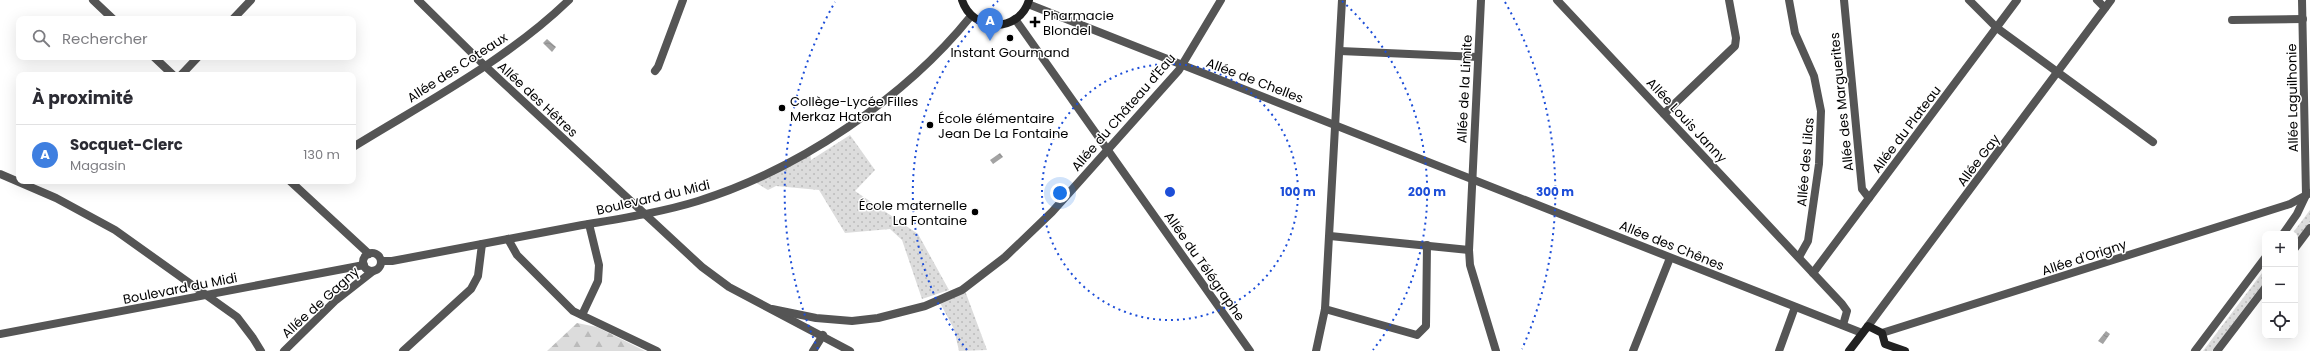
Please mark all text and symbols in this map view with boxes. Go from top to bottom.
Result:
place label: Pharmacie Blondel [1043,6,1114,40]
pin: A [977,8,1003,41]
search box [16,16,356,60]
marker: Pharmacie Blondel [1030,17,1040,27]
icon: search [30,27,52,49]
street label: Allée des Coteaux [403,27,512,107]
text: Rechercher [62,28,148,49]
street label: Allée des Marguerites [1825,31,1858,172]
marker: Instant Gourmand [1005,33,1015,43]
street label: Allée de la Limite [1452,34,1477,144]
place label: Instant Gourmand [950,43,1070,62]
street label: Allée Laguilhonie [2282,43,2303,153]
street label: Allée du Château d'Eau [1067,49,1180,175]
street label: Allée de Chelles [1203,53,1306,108]
street label: Allée des Hêtres [493,57,582,142]
street label: Allée Louis Janny [1642,74,1732,168]
street label: Allée du Plateau [1867,82,1946,177]
text: À proximité [32,86,133,110]
place label: Collège-Lycée Filles Merkaz Hatorah [790,92,918,126]
marker: Collège-Lycée Filles Merkaz Hatorah [777,103,787,113]
place label: École élémentaire Jean De La Fontaine [938,109,1068,143]
street label: Allée des Lilas [1792,116,1819,207]
marker: École élémentaire Jean De La Fontaine [925,120,935,130]
street label: Allée Gay [1952,130,2005,190]
text: Socquet-Clerc [70,134,183,155]
text: A [40,145,50,164]
text: 130 m [303,145,340,164]
text: Magasin [70,156,126,175]
street label: Boulevard du Midi [594,175,712,220]
your location [1050,183,1070,203]
text: 100 m [1280,183,1316,200]
text: 200 m [1408,183,1446,200]
text: 300 m [1536,183,1574,200]
centre of rings [1163,185,1177,199]
place label: École maternelle La Fontaine [859,196,967,230]
marker: École maternelle La Fontaine [970,207,980,217]
street label: Allée du Télégraphe [1160,208,1249,325]
street label: Allée des Chênes [1617,216,1727,275]
map controls [2262,231,2298,339]
button: + [2262,231,2298,267]
street label: Allée d'Origny [2039,235,2130,280]
street label: Allée de Gagny [277,262,364,342]
button: − [2262,267,2298,303]
street label: Boulevard du Midi [121,268,239,309]
button: locate [2262,303,2298,339]

